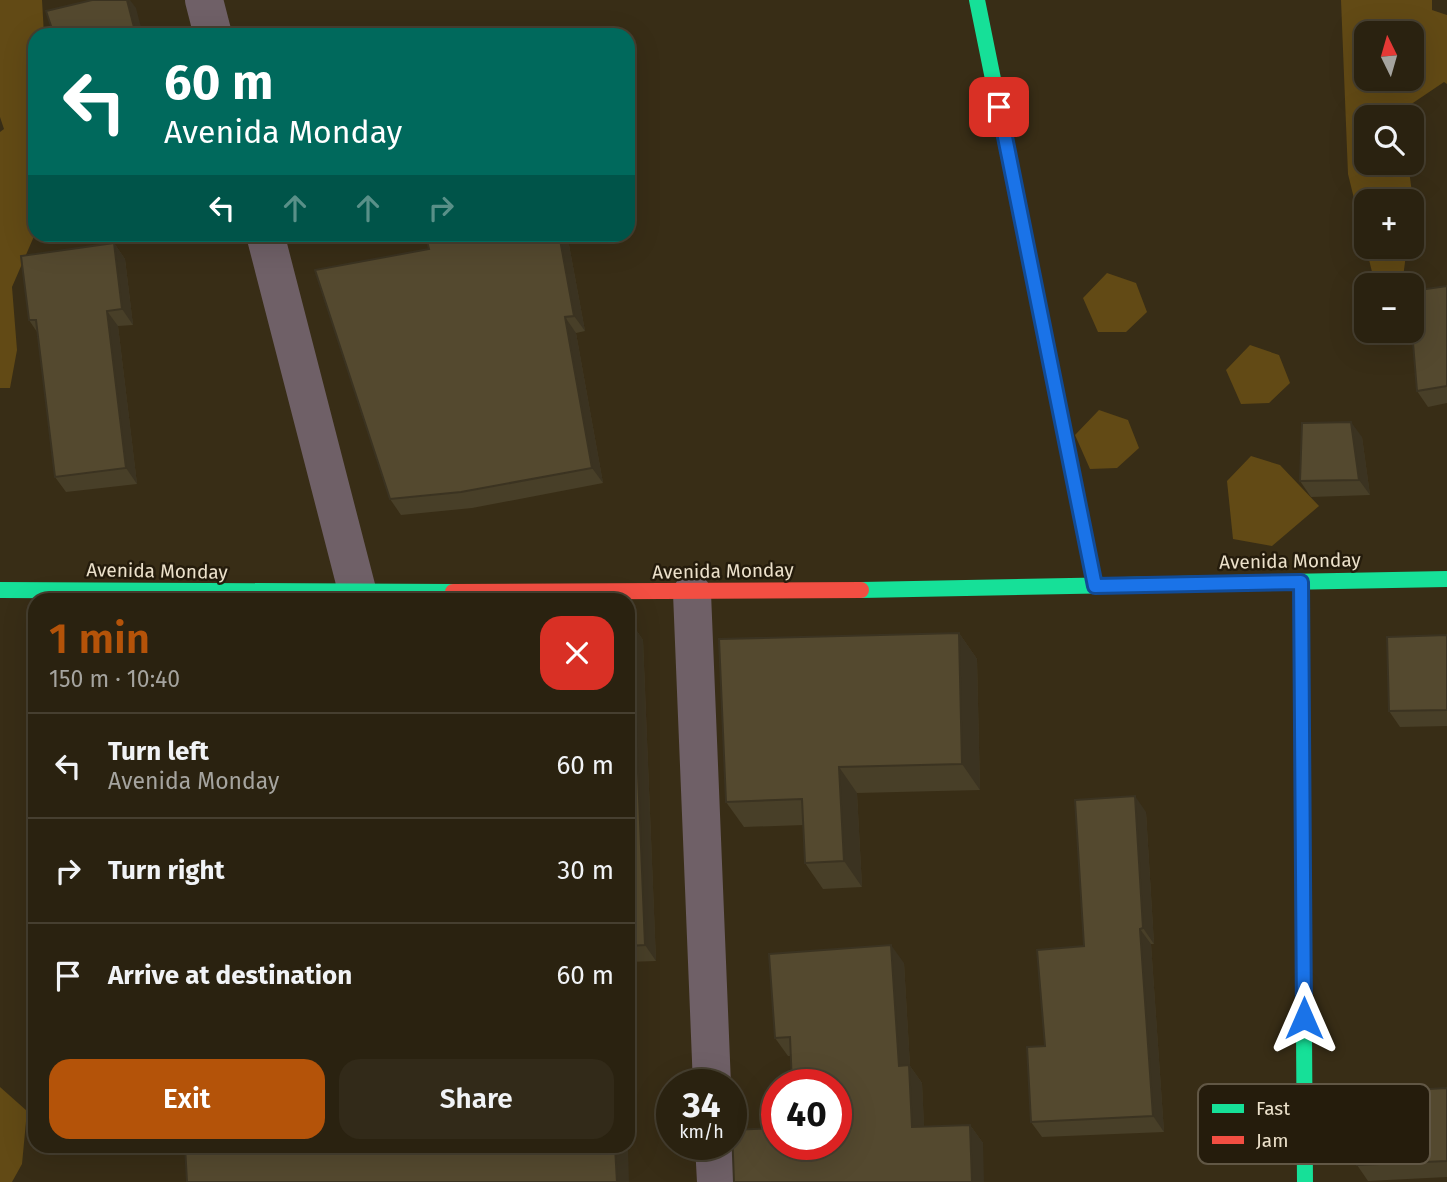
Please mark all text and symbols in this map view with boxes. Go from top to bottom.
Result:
north arrow [1354,21,1424,91]
map controls [1354,21,1424,343]
text: 60 m [164,53,273,112]
icon: left [49,56,140,147]
pin [969,77,1029,137]
icon: arrive [980,88,1018,126]
button: search [1354,105,1424,175]
text: Avenida Monday [164,113,402,151]
icon: left [203,189,241,227]
icon: ahead [276,189,314,227]
icon: ahead [349,189,387,227]
icon: right [422,189,460,227]
button: + [1354,189,1424,259]
button: − [1354,273,1424,343]
street label: Avenida Monday [1219,548,1362,574]
street label: Avenida Monday [86,558,229,584]
street label: Avenida Monday [652,558,795,584]
text: 1 min [49,614,150,664]
button: close [540,616,614,690]
text: 150 m · 10:40 [49,665,180,693]
text: Turn left [108,736,209,767]
icon: left [49,747,87,785]
text: 60 m [556,750,614,781]
text: Avenida Monday [108,767,279,795]
icon: right [49,852,87,890]
text: Turn right [108,855,225,886]
text: 30 m [557,855,614,886]
icon: arrive [49,957,87,995]
text: Arrive at destination [108,960,352,991]
text: 60 m [556,960,614,991]
position arrow [1267,981,1341,1055]
button: Exit [49,1059,325,1139]
button: Share [339,1059,614,1139]
speed limit sign: 40 [761,1069,852,1160]
text: 34 [683,1084,720,1126]
legend [1198,1084,1430,1164]
text: Fast [1256,1097,1290,1120]
text: km/h [679,1121,724,1143]
text: Jam [1256,1129,1288,1152]

